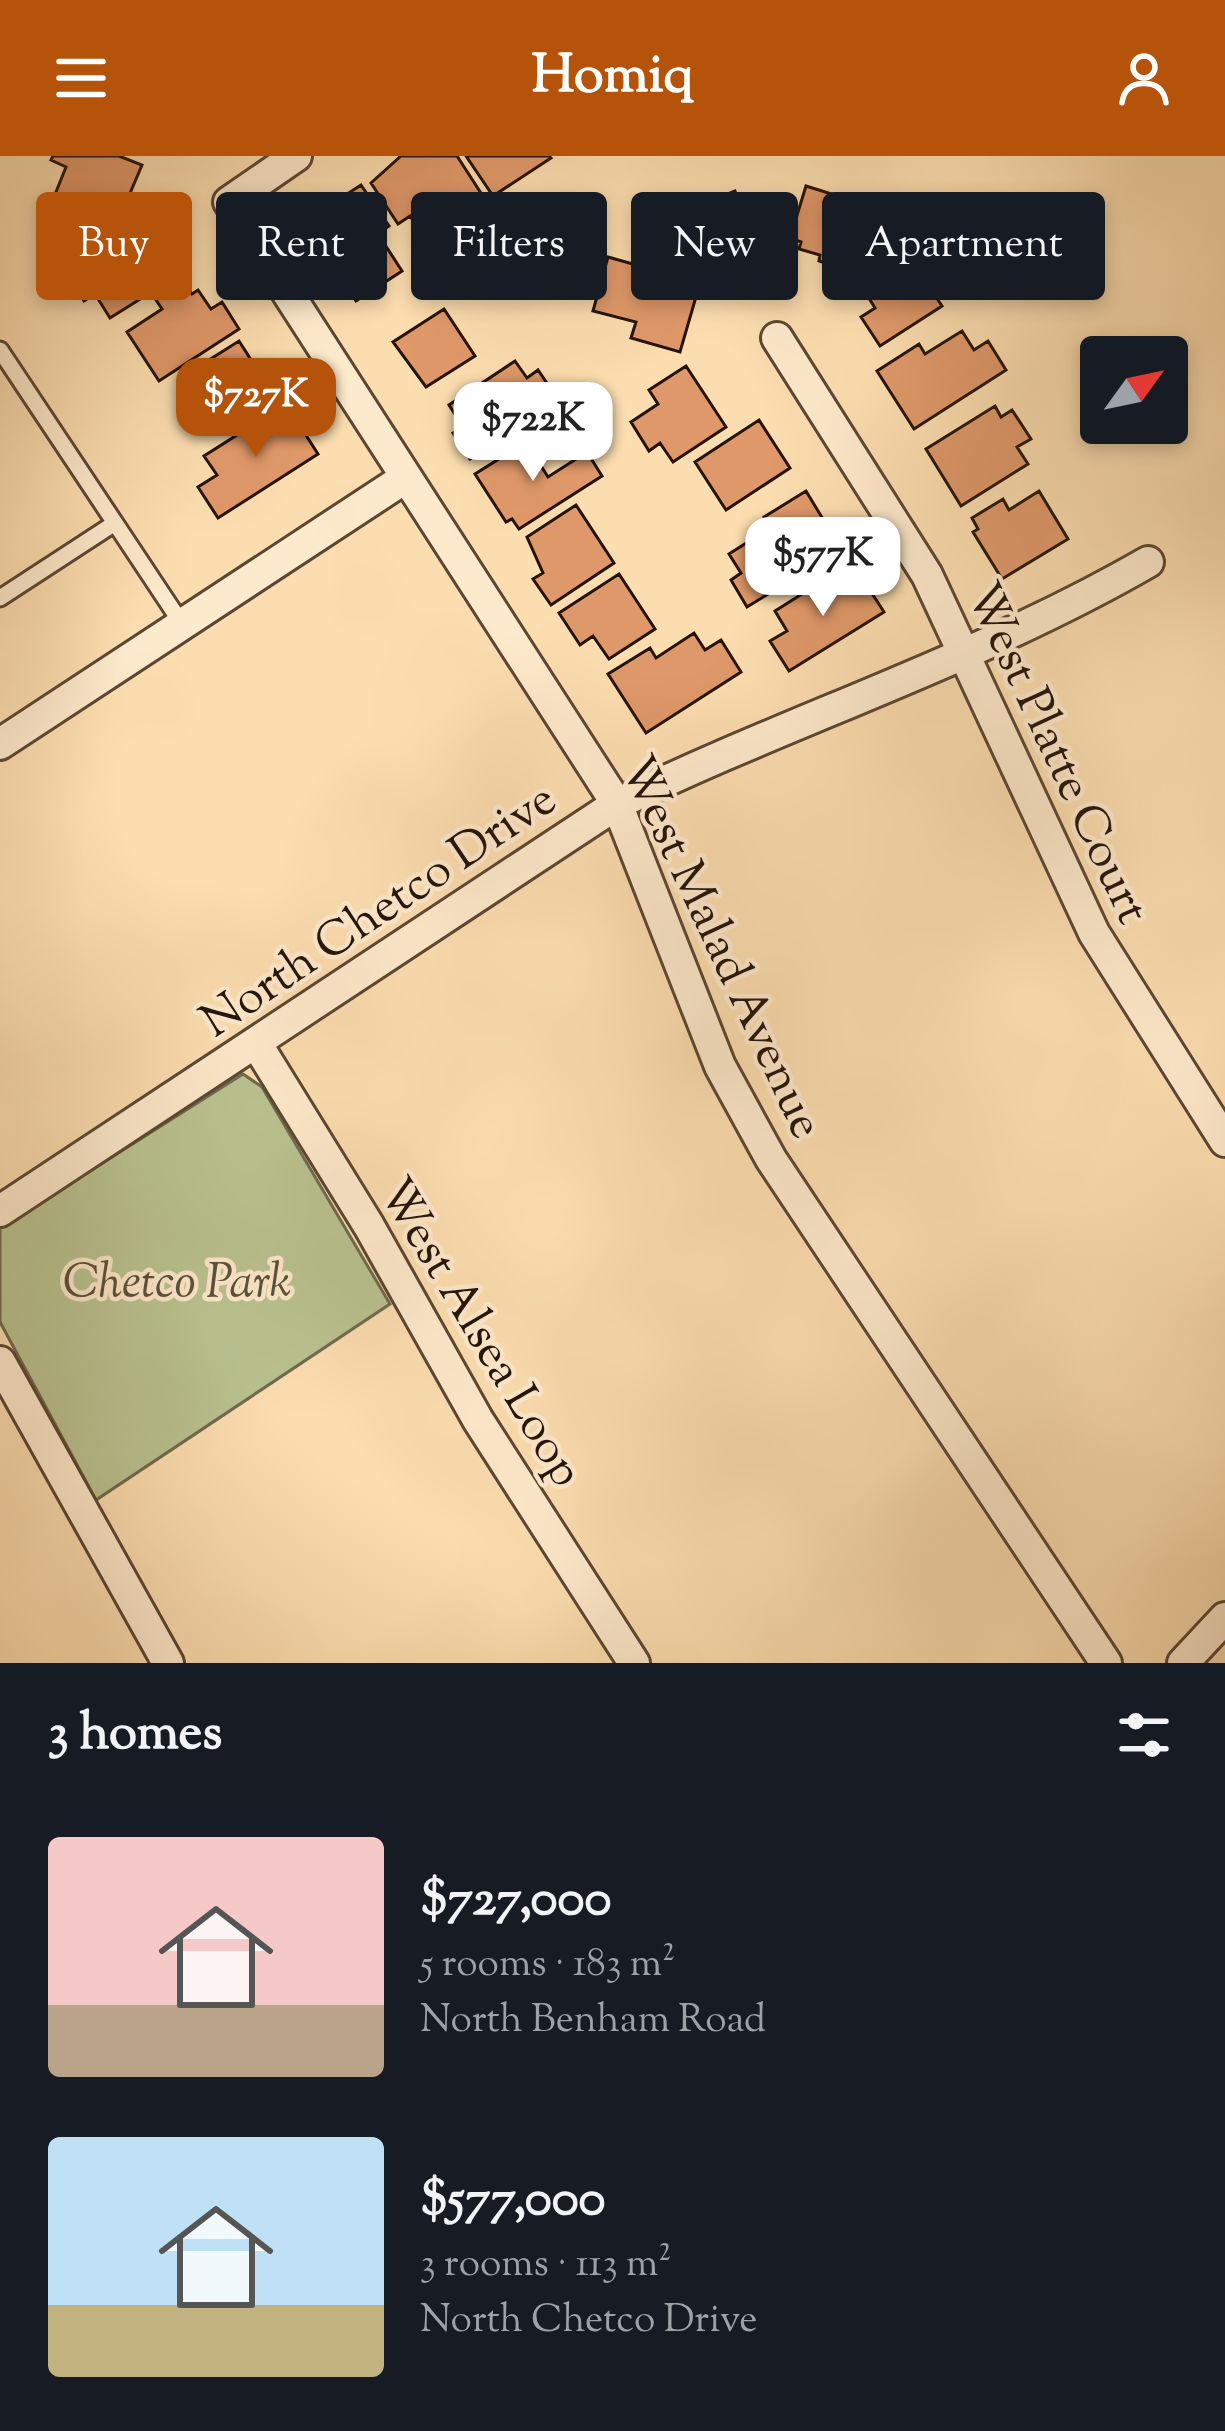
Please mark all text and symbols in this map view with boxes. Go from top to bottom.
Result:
text: Homiq [531,39,694,117]
icon: menu [48,45,114,111]
icon: person [1111,45,1177,111]
chip: Buy [36,192,192,300]
chip: Rent [216,192,387,300]
chip: Filters [411,192,607,300]
chip: New [631,192,798,300]
chip: Apartment [822,192,1105,300]
north arrow [1080,336,1188,444]
map controls [1080,336,1188,444]
pin: $727K [172,358,340,460]
text: $727K [203,369,309,425]
pin: $722K [449,382,617,484]
text: $722K [481,393,585,449]
pin: $577K [739,517,907,619]
text: $577K [772,528,874,584]
street label: West Platte Court [946,572,1164,936]
street label: West Malad Avenue [600,746,838,1151]
street label: North Chetco Drive [189,768,572,1057]
street label: West Alsea Loop [359,1166,598,1502]
park label: Chetco Park [63,1250,291,1319]
text: 3 homes [48,1699,222,1772]
icon: filters [1111,1702,1177,1768]
text: $727,000 [420,1865,612,1938]
icon: home [144,1885,288,2029]
text: 5 rooms · 183 m² [420,1938,675,1994]
text: North Benham Road [420,1994,766,2050]
text: $577,000 [420,2165,606,2238]
icon: home [144,2185,288,2329]
text: 3 rooms · 113 m² [420,2238,671,2294]
text: North Chetco Drive [420,2294,757,2350]

